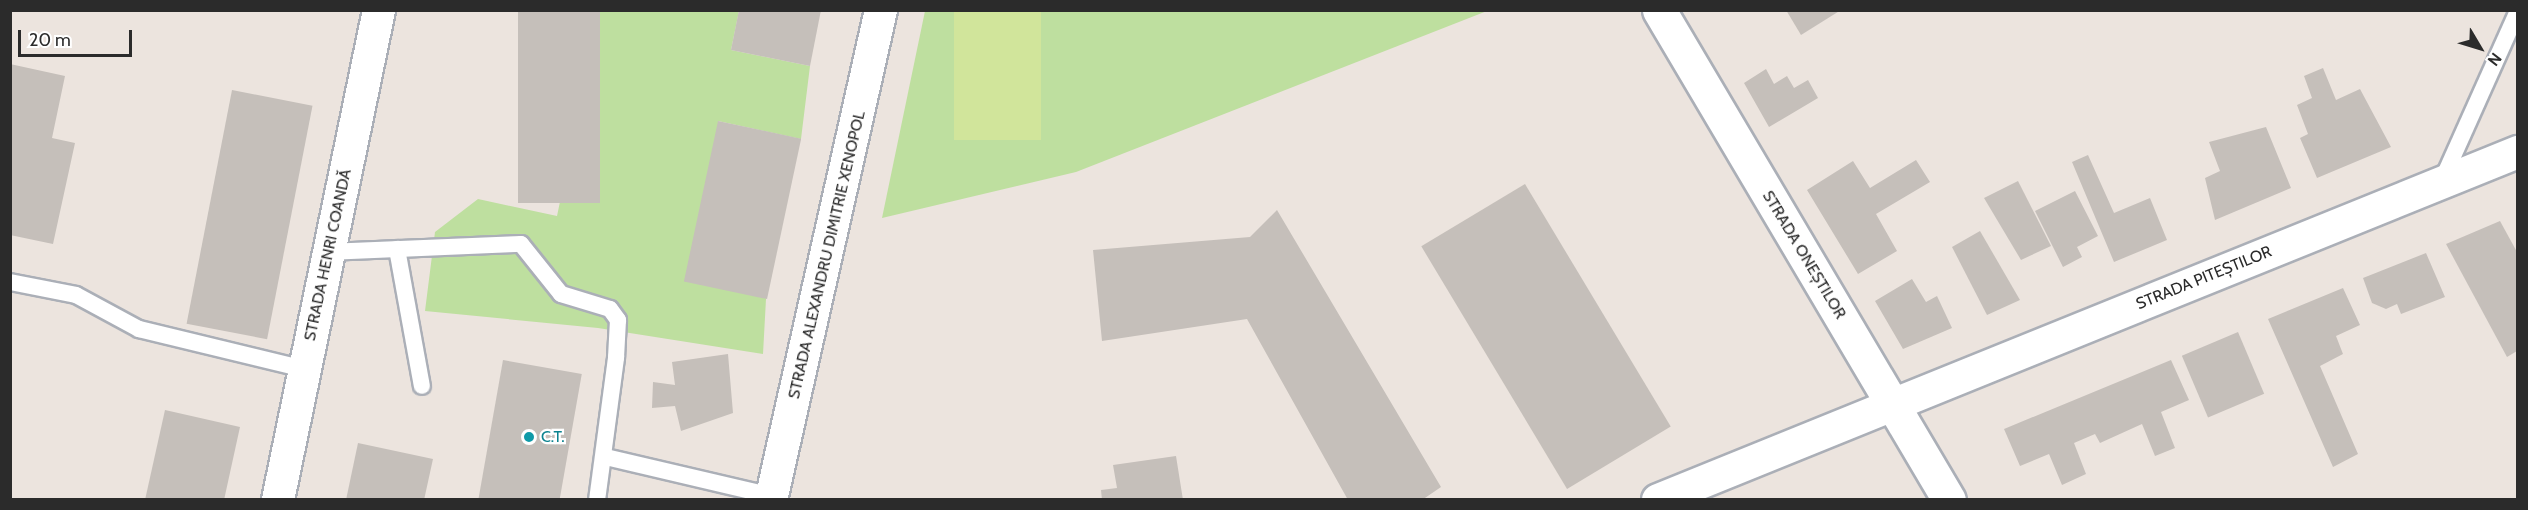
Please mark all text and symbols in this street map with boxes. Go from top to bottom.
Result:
scale bar [21,18,135,56]
north arrow [2450,18,2510,78]
text: 20 m [29,29,71,51]
text: N [2484,49,2506,70]
street label: STRADA ALEXANDRU DIMITRIE XENOPOL [784,109,870,401]
street label: STRADA HENRI COANDĂ [300,167,356,343]
street label: STRADA ONEȘTILOR [1758,187,1850,323]
street label: STRADA PITEȘTILOR [2133,242,2275,314]
place label: C.T. [541,427,565,447]
marker: C.T. [522,430,536,444]

